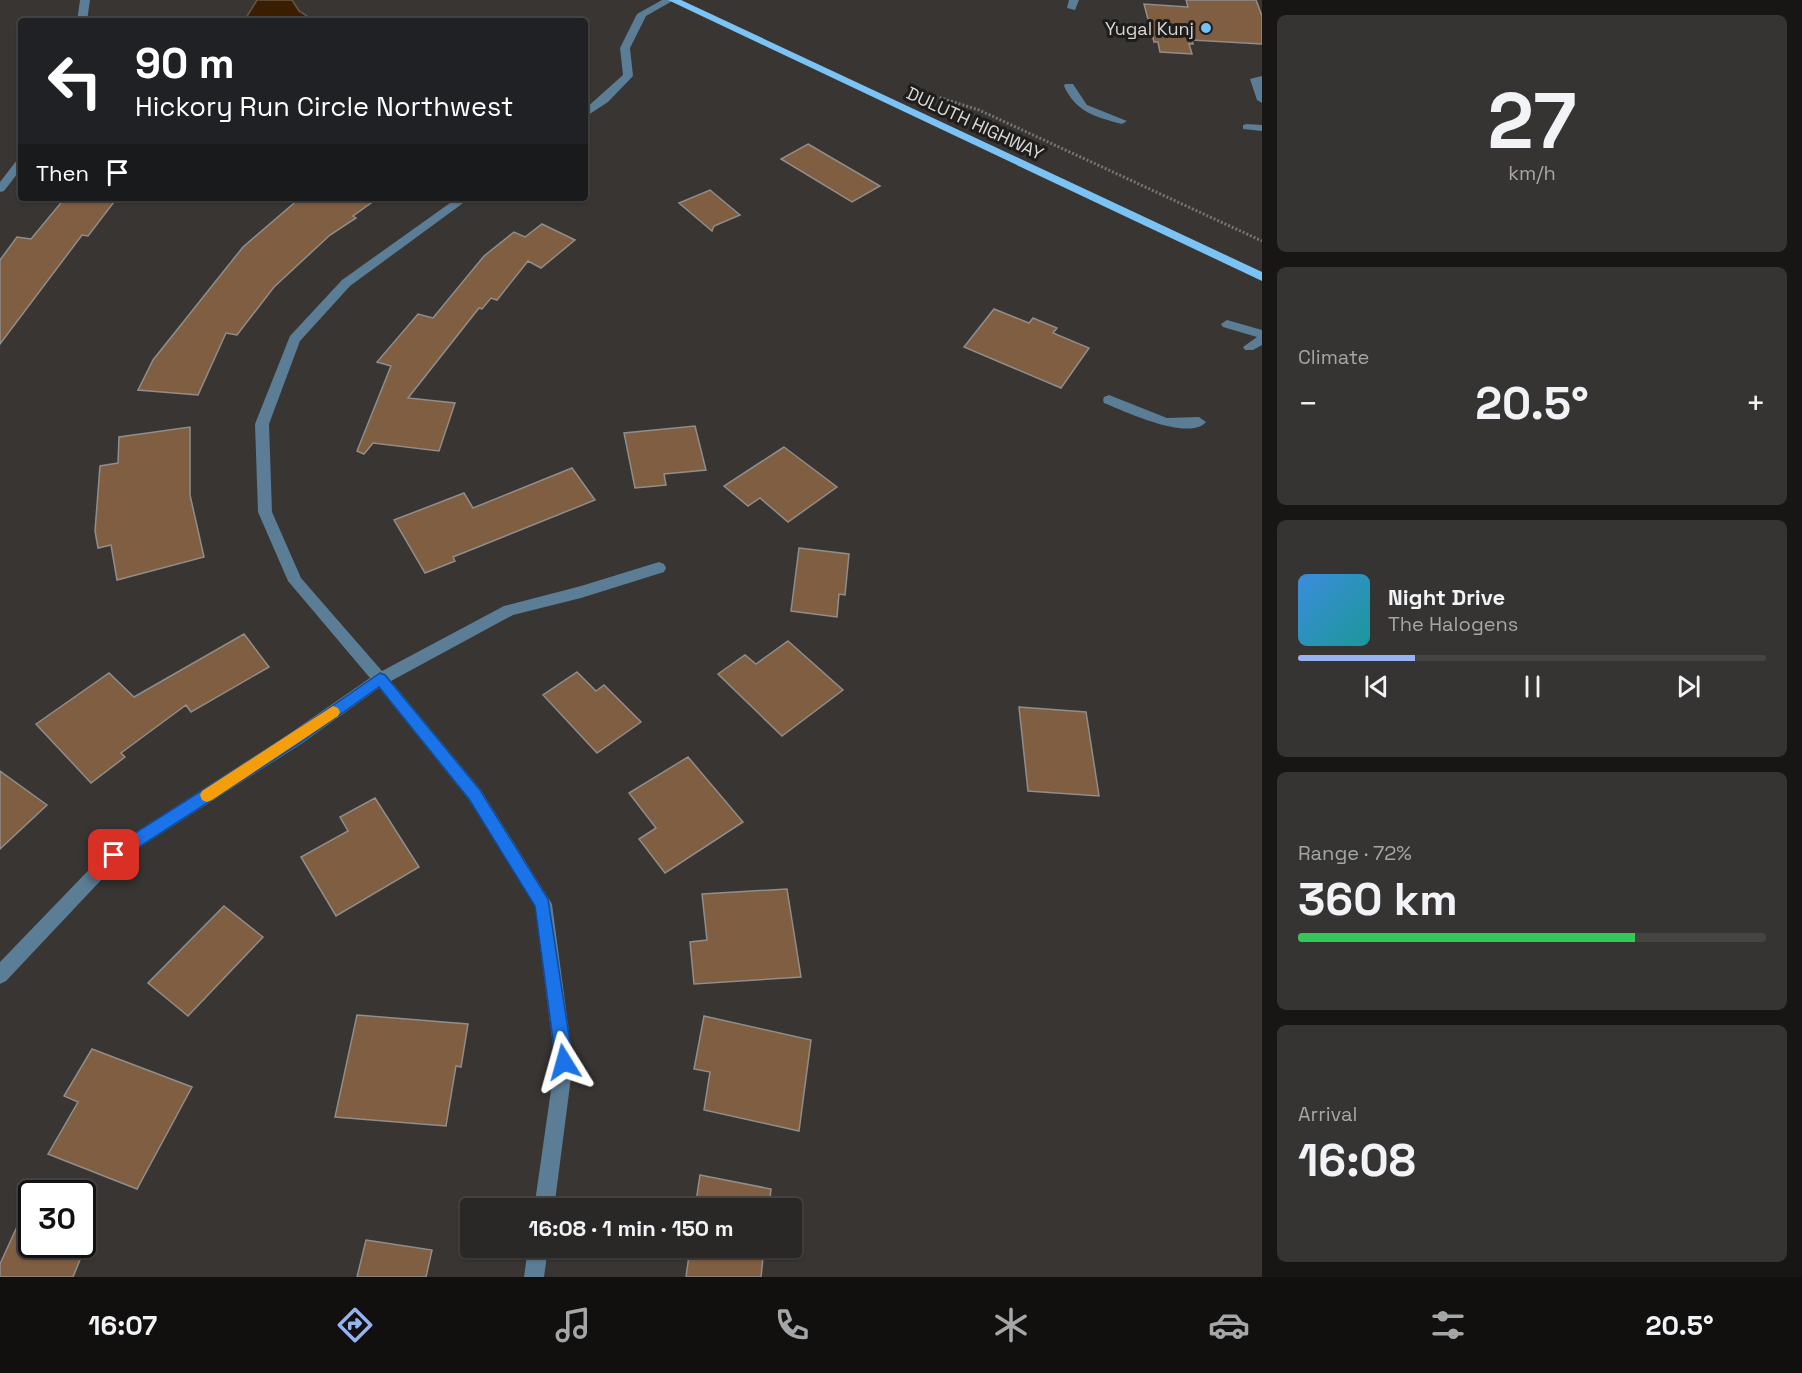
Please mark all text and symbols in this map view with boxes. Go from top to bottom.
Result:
place label: Yugal Kunj [1105,17,1194,40]
marker: Yugal Kunj [1199,21,1213,35]
text: 90 m [135,37,235,90]
icon: left [36,42,114,120]
text: 27 [1488,71,1576,171]
street label: DULUTH HIGHWAY [903,81,1047,165]
text: Hickory Run Circle Northwest [135,89,513,124]
icon: arrive [101,156,134,189]
text: Then [36,159,89,187]
text: km/h [1508,160,1556,186]
text: Climate [1298,344,1369,370]
text: 20.5° [1475,375,1589,432]
text: − [1298,383,1318,425]
text: + [1746,383,1766,425]
text: Night Drive [1388,583,1505,611]
text: The Halogens [1388,611,1518,637]
icon: previous [1360,670,1393,703]
icon: pause [1516,670,1549,703]
icon: next [1672,670,1705,703]
pin [88,829,139,880]
icon: arrive [97,838,130,871]
text: Range · 72% [1298,840,1412,866]
text: 360 km [1298,871,1458,928]
position arrow [532,1030,596,1094]
text: Arrival [1298,1101,1357,1127]
text: 16:08 [1298,1132,1416,1189]
speed limit sign: 30 [18,1180,96,1258]
text: 16:08 · 1 min · 150 m [529,1214,734,1242]
icon: directions [334,1304,376,1346]
icon: music [552,1304,594,1346]
icon: phone [771,1304,813,1346]
icon: climate [990,1304,1032,1346]
icon: car [1208,1304,1250,1346]
icon: filters [1427,1304,1469,1346]
text: 16:07 [88,1308,157,1343]
text: 20.5° [1646,1308,1714,1343]

